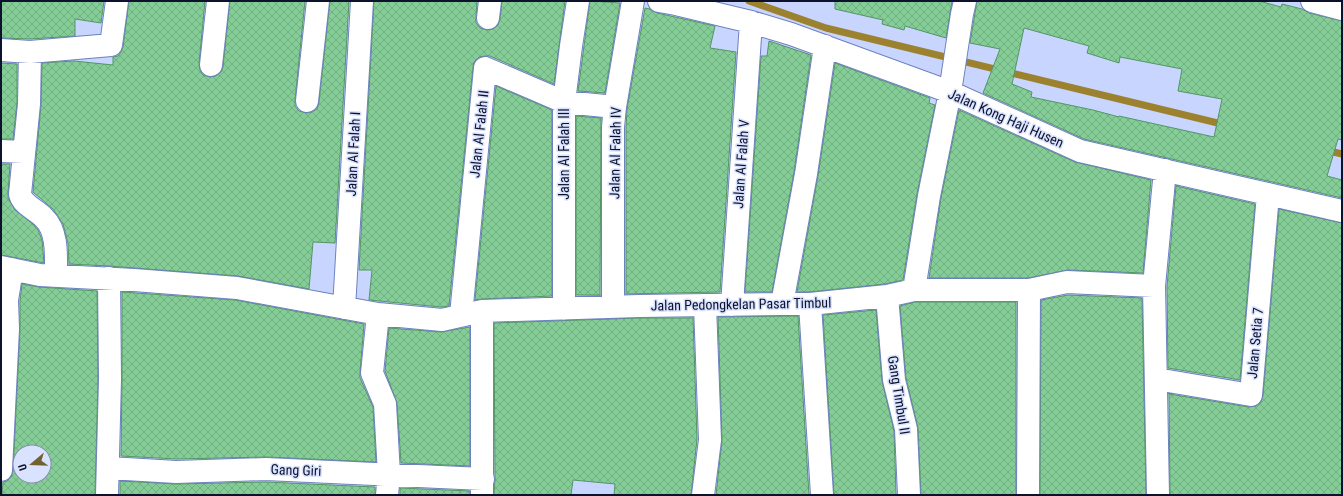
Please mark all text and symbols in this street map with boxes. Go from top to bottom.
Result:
street label: Jalan Kong Haji Husen [946,85,1066,151]
street label: Jalan Al Falah II [466,89,492,179]
street label: Jalan Al Falah IV [606,107,624,199]
street label: Jalan Al Falah III [556,108,572,200]
street label: Jalan Al Falah I [343,111,363,197]
street label: Jalan Al Falah V [730,119,752,209]
street label: Jalan Pedongkelan Pasar Timbul [651,294,831,314]
street label: Jalan Setia 7 [1244,307,1266,379]
street label: Gang Timbul II [885,354,913,436]
north arrow [12,444,52,484]
street label: Gang Giri [270,461,322,479]
text: U [16,462,30,472]

